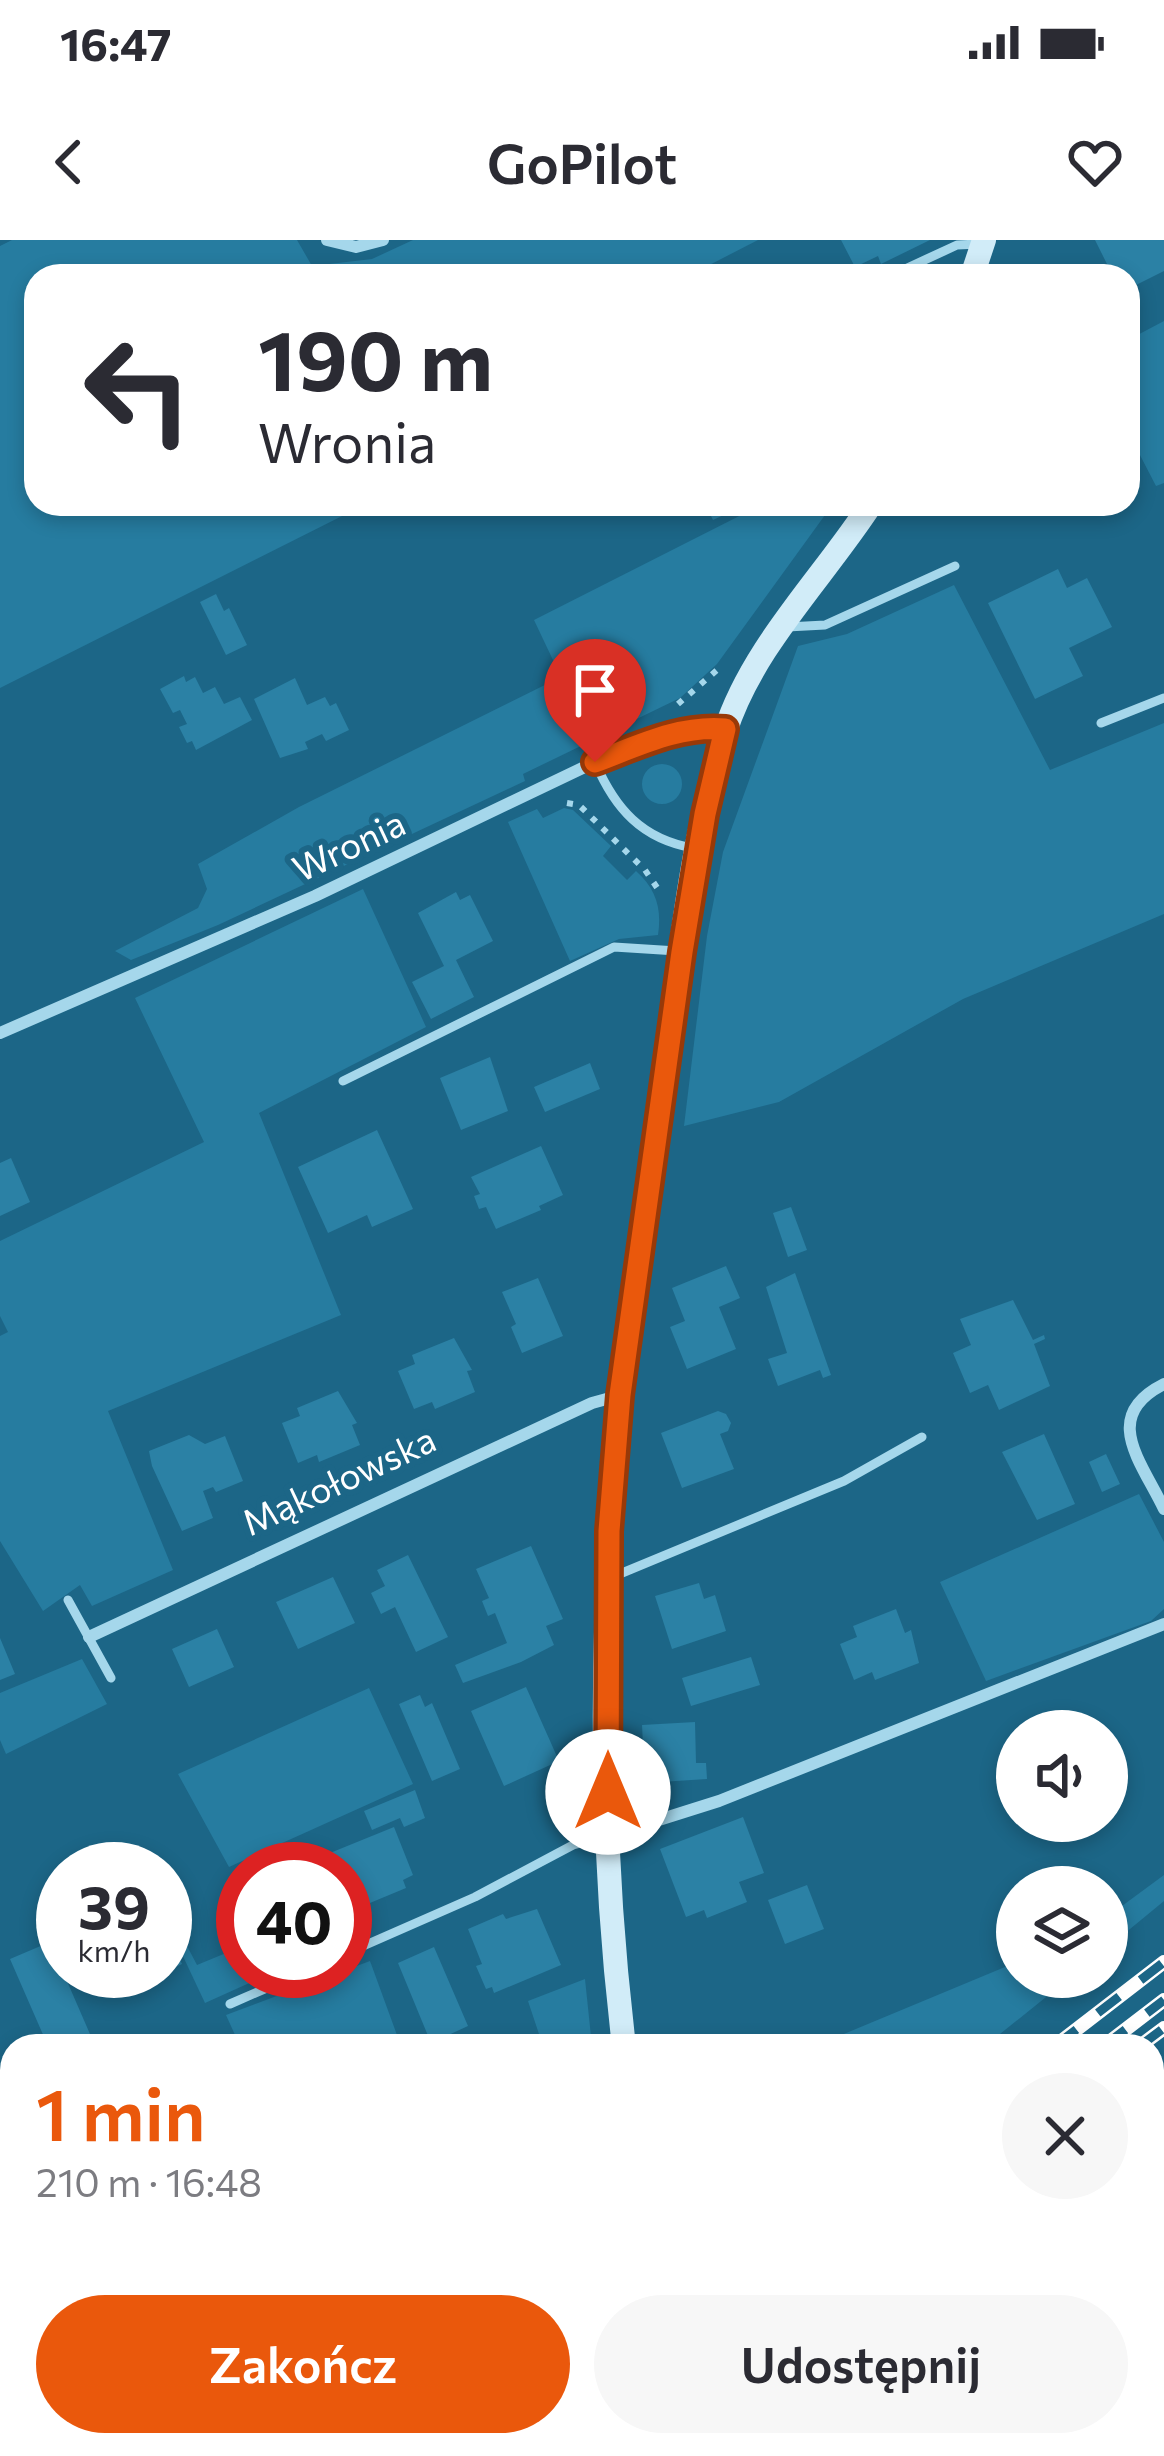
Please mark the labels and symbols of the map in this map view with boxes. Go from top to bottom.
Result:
pin [544,639,646,762]
street label: Wronia [285,799,411,889]
street label: Mąkołowska [234,1415,442,1543]
position arrow [545,1729,671,1855]
speed limit sign: 40 [216,1842,372,1998]

